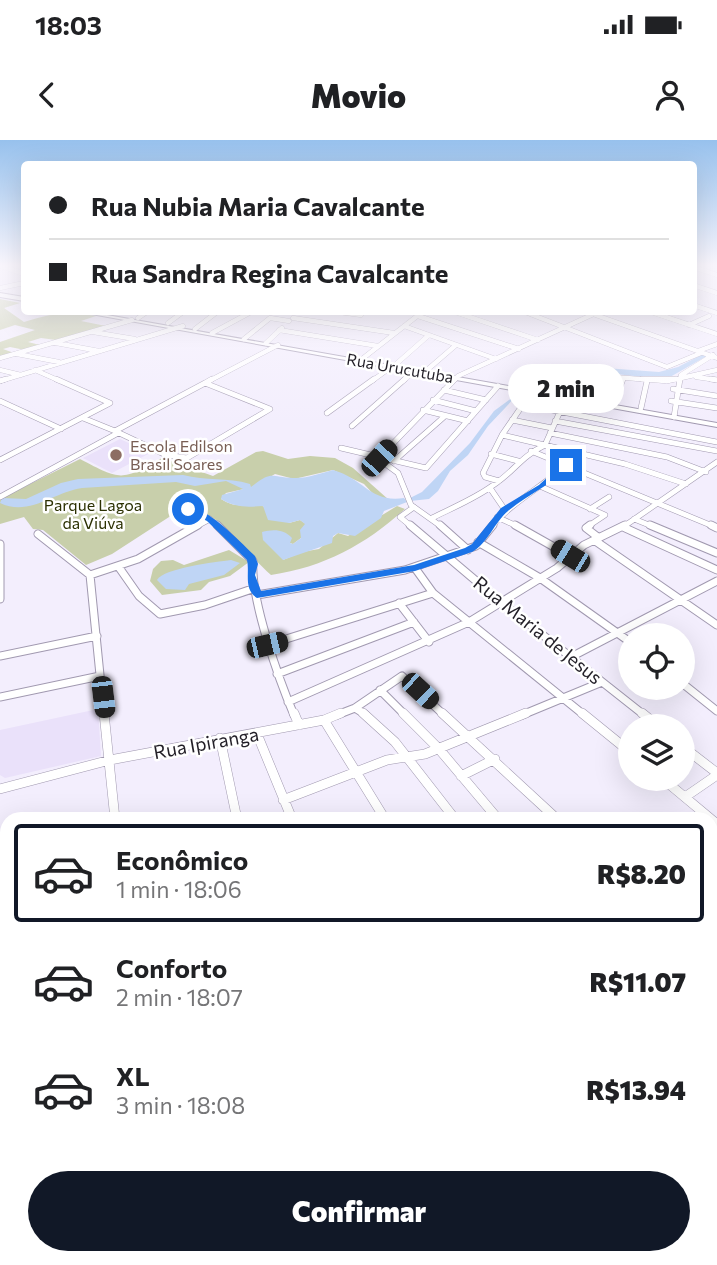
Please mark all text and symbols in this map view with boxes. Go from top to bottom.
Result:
text: 18:03 [35,9,102,40]
text: Movio [311,75,406,115]
icon: back [28,76,66,114]
icon: person [651,76,689,114]
text: Rua Nubia Maria Cavalcante [91,190,425,221]
text: Rua Sandra Regina Cavalcante [91,257,449,288]
street label: Rua Urucutuba [345,349,455,386]
callout: 2 min [508,364,624,412]
text: 2 min [537,374,595,402]
car [357,435,402,481]
place label: Escola Edilson Brasil Soares [130,436,233,473]
marker: Escola Edilson Brasil Soares [108,447,124,463]
route end [550,449,582,481]
route start [172,493,204,525]
park label: Parque Lagoa da Viúva [44,495,142,532]
car [547,536,594,576]
street label: Rua Maria de Jesus [469,571,607,689]
map controls [618,623,695,791]
button: locate [618,623,695,700]
car [245,630,290,660]
car [398,669,443,713]
car [91,675,116,719]
button: layers [618,714,695,791]
street label: Rua Ipiranga [151,722,260,763]
icon: car [32,842,95,905]
text: Econômico [116,844,248,875]
text: R$8.20 [597,858,686,889]
text: 1 min · 18:06 [116,875,242,903]
icon: car [32,950,95,1013]
text: Conforto [116,952,227,983]
text: R$11.07 [590,966,686,997]
text: 2 min · 18:07 [116,983,243,1011]
icon: car [32,1058,95,1121]
text: XL [116,1060,150,1091]
text: R$13.94 [586,1074,686,1105]
text: 3 min · 18:08 [116,1091,245,1119]
button: Confirmar [28,1171,690,1251]

